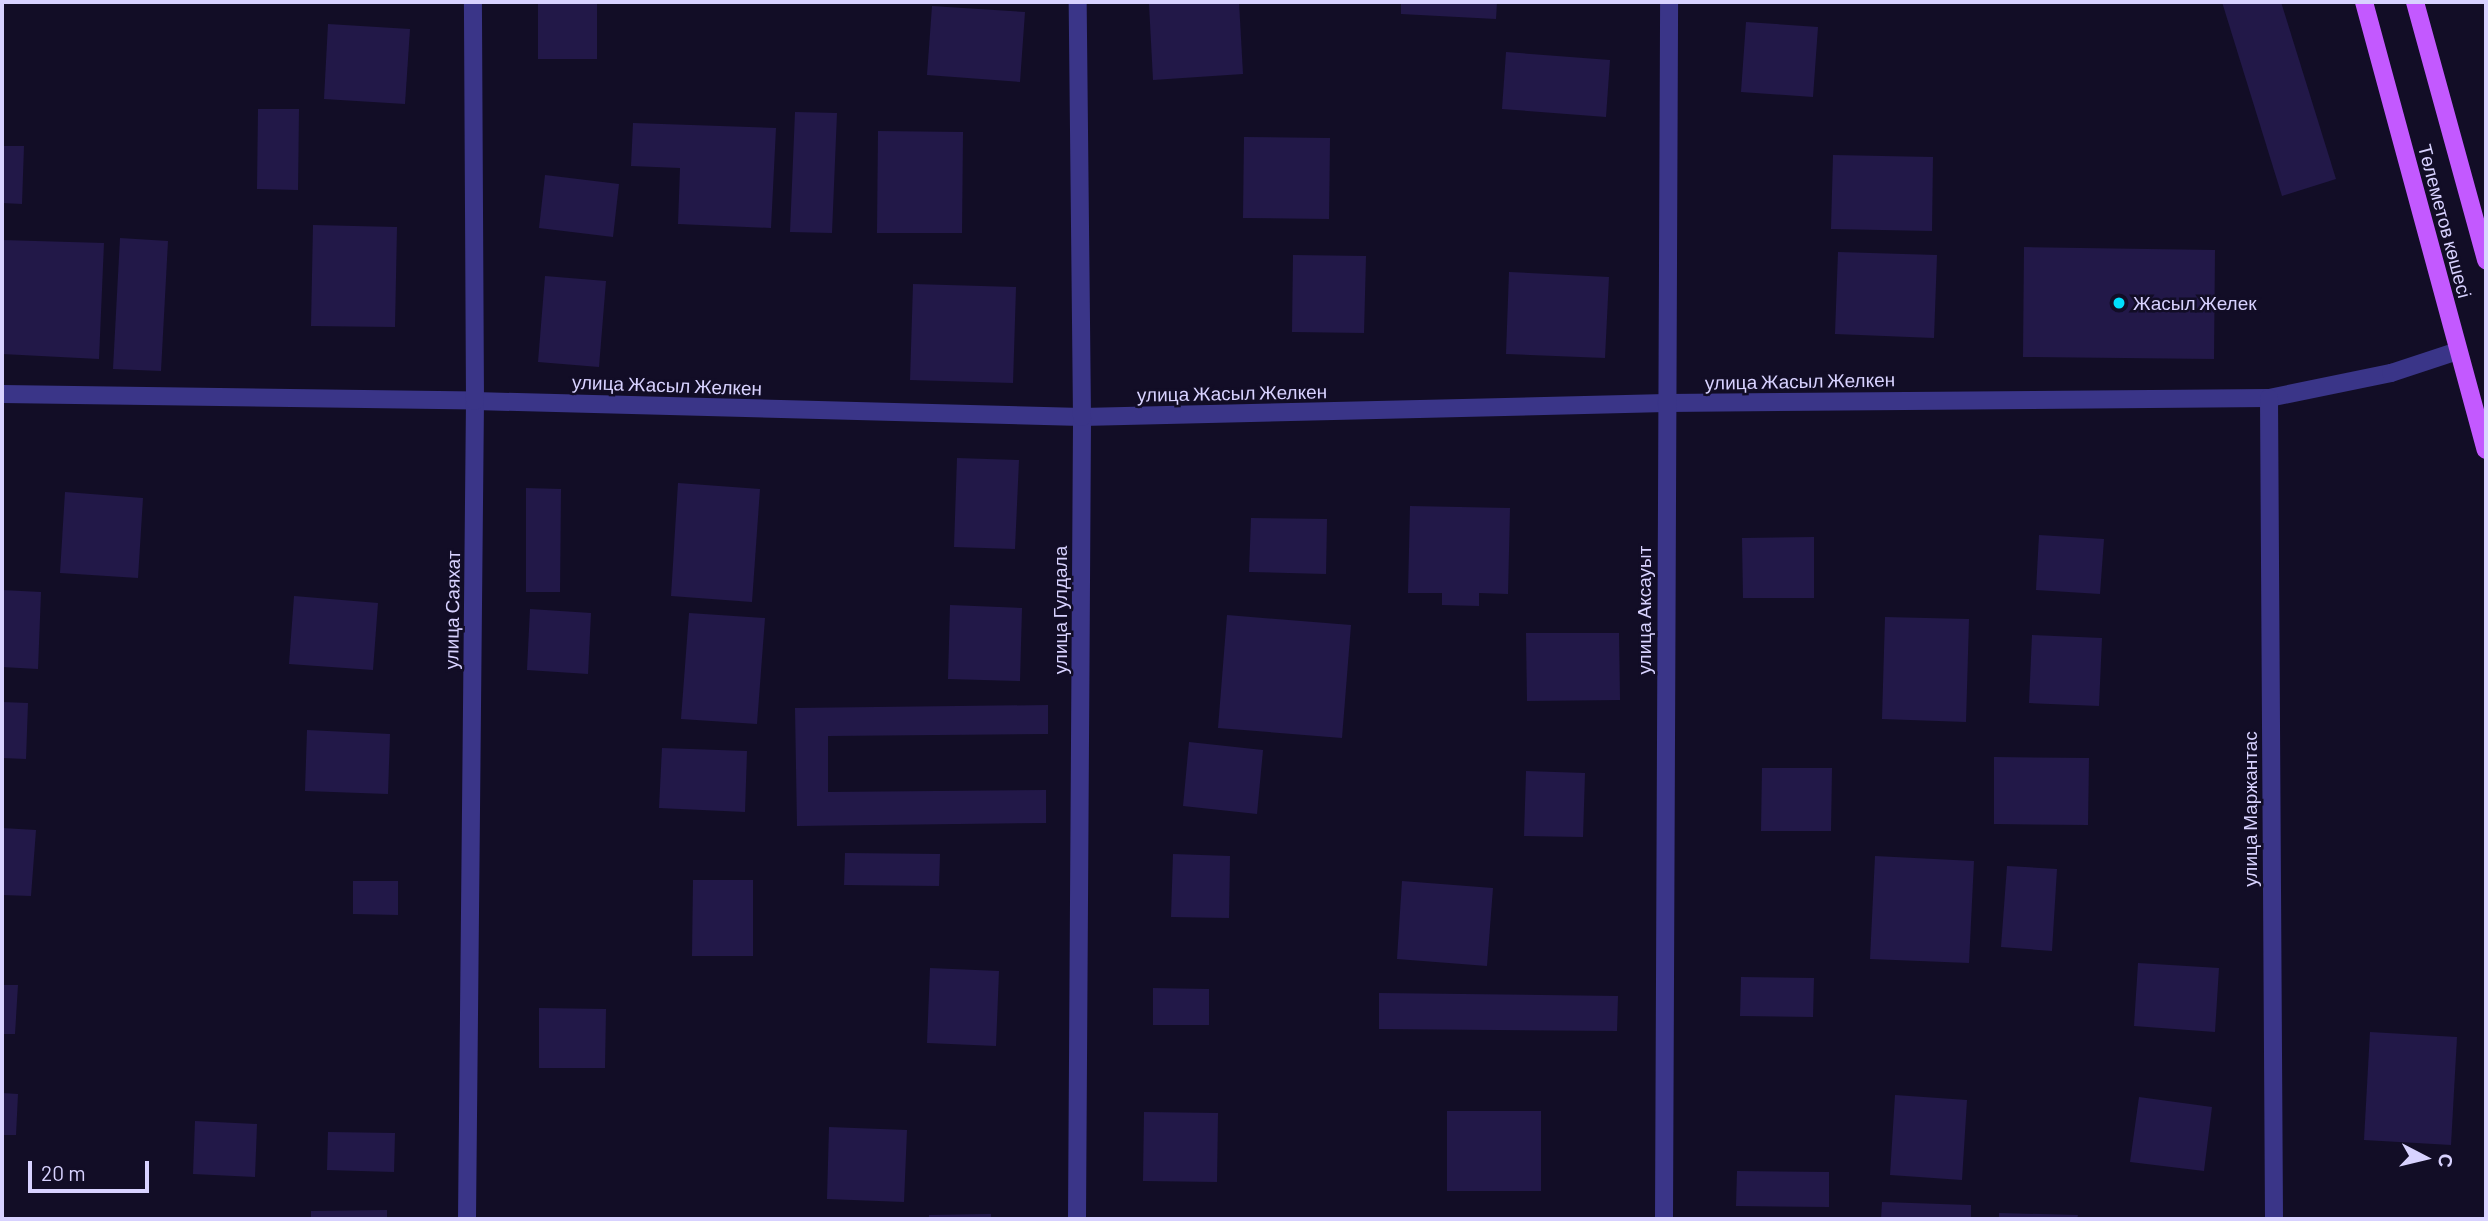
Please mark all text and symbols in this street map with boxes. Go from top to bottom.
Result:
street label: Төлеметов көшесі [2414,142,2476,300]
place label: Жасыл Желек [2133,292,2257,314]
marker: Жасыл Желек [2111,295,2127,311]
street label: улица Жасыл Желкен [1705,368,1895,394]
street label: улица Жасыл Желкен [572,370,762,400]
street label: улица Жасыл Желкен [1137,380,1327,406]
street label: улица Гулдала [1049,546,1071,674]
street label: улица Аксауыт [1633,546,1655,674]
street label: улица Саяхат [440,550,464,670]
street label: улица Маржантас [2239,731,2261,887]
north arrow [2390,1123,2460,1193]
scale bar [32,1148,152,1192]
text: С [2434,1152,2459,1169]
text: 20 m [41,1160,86,1185]

